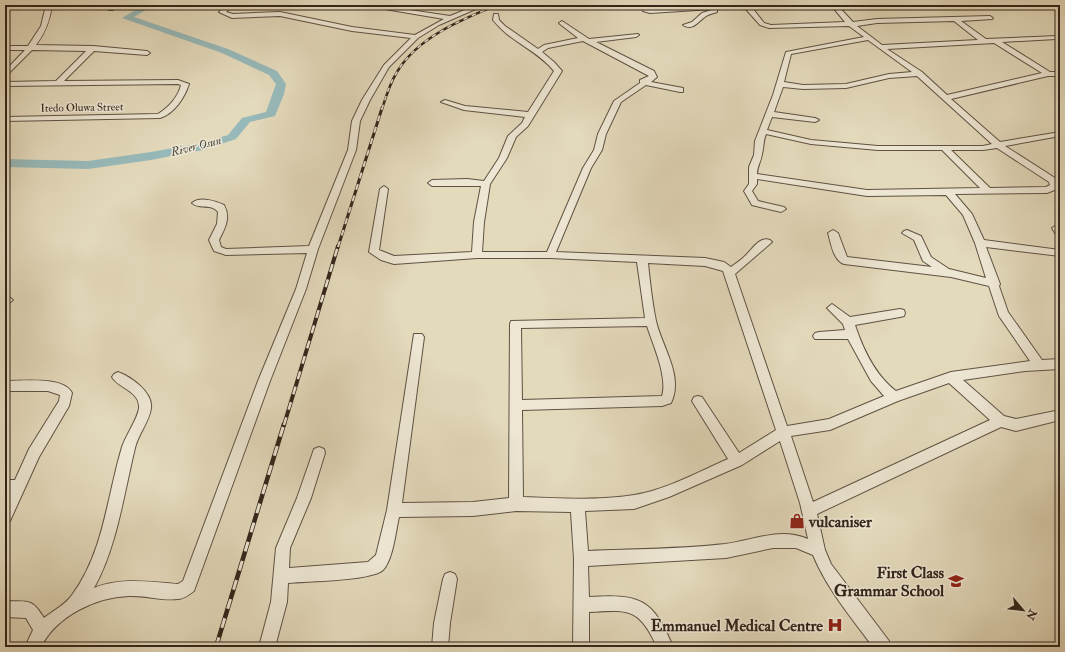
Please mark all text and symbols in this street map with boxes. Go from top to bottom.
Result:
street label: Itedo Oluwa Street [40,100,124,115]
water label: River Osun [168,133,223,160]
shop icon: vulcaniser [788,512,806,530]
place label: vulcaniser [808,512,873,532]
place label: First Class Grammar School [834,563,945,601]
school or university icon: First Class Grammar School [947,572,965,590]
north arrow [1003,590,1043,630]
text: N [1023,606,1040,623]
place label: Emmanuel Medical Centre [651,616,823,636]
hospital icon: Emmanuel Medical Centre [826,616,844,634]

